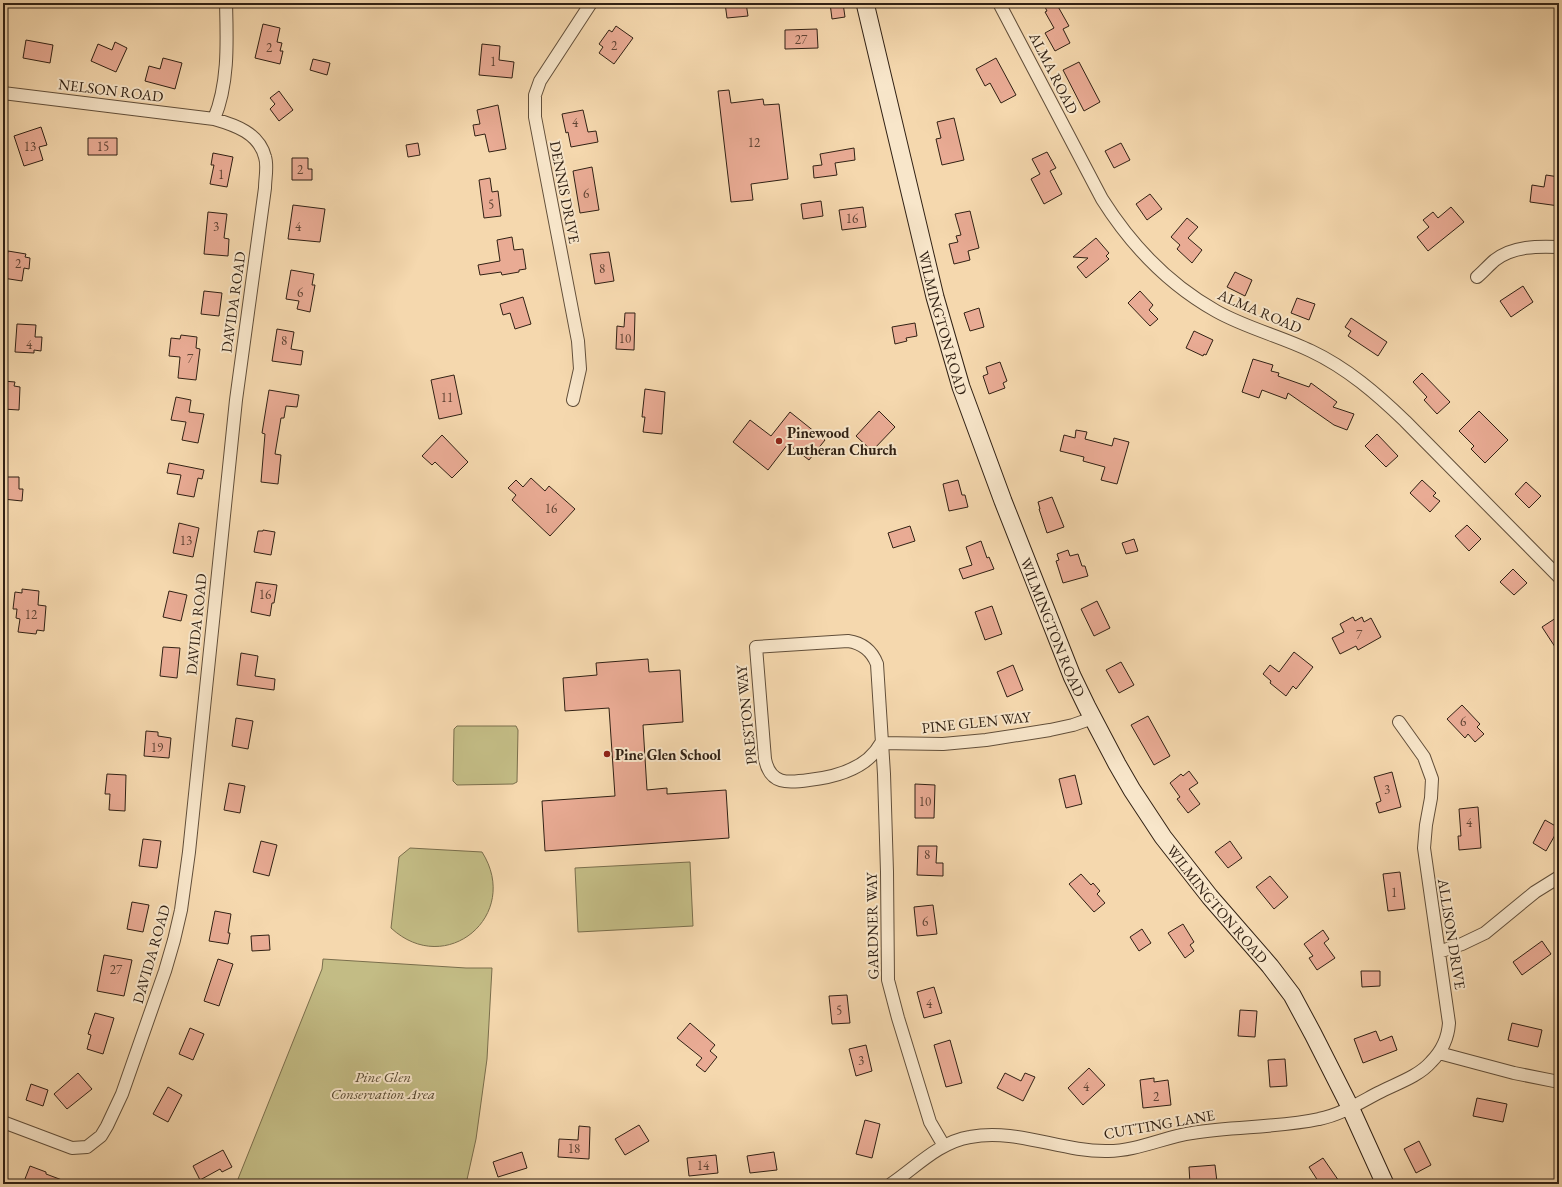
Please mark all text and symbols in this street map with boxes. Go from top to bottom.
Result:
street label: ALMA ROAD [1025,28,1083,117]
house number: 27 [795,31,808,48]
house number: 2 [611,37,618,54]
house number: 2 [266,39,273,56]
house number: 1 [490,53,496,70]
street label: NELSON ROAD [57,74,165,106]
house number: 4 [572,114,579,131]
house number: 12 [748,134,761,151]
house number: 13 [24,138,36,155]
house number: 15 [97,138,109,155]
street label: DENNIS DRIVE [546,139,584,246]
house number: 2 [297,161,304,178]
house number: 1 [218,166,224,183]
house number: 6 [583,185,589,202]
house number: 5 [488,196,494,213]
house number: 16 [846,210,858,227]
house number: 3 [213,218,219,235]
house number: 4 [295,218,302,235]
street label: WILMINGTON ROAD [915,249,972,397]
street label: DAVIDA ROAD [216,250,250,354]
house number: 2 [15,255,22,272]
house number: 8 [599,260,605,277]
house number: 6 [297,284,303,301]
street label: ALMA ROAD [1214,284,1305,337]
house number: 10 [619,330,631,347]
house number: 8 [281,332,287,349]
house number: 4 [26,336,33,353]
house number: 7 [187,350,194,367]
house number: 11 [441,389,453,406]
place label: Pinewood Lutheran Church [787,423,897,459]
marker: Pinewood Lutheran Church [774,436,784,446]
house number: 16 [545,500,557,517]
house number: 13 [180,532,192,549]
street label: WILMINGTON ROAD [1017,555,1090,700]
street label: DAVIDA ROAD [181,572,211,676]
house number: 16 [259,586,271,603]
house number: 12 [25,606,38,623]
house number: 7 [1356,626,1363,643]
street label: PRESTON WAY [731,663,761,766]
street label: PINE GLEN WAY [921,707,1033,737]
house number: 6 [1460,713,1466,730]
house number: 19 [151,739,164,756]
place label: Pine Glen School [615,745,722,764]
marker: Pine Glen School [602,749,612,759]
house number: 3 [1384,781,1390,798]
house number: 10 [919,793,931,810]
house number: 4 [1466,814,1473,831]
street label: WILMINGTON ROAD [1163,841,1273,967]
house number: 8 [924,846,930,863]
street label: GARDNER WAY [862,871,882,980]
street label: ALLISON DRIVE [1434,876,1470,991]
house number: 1 [1391,884,1397,901]
street label: DAVIDA ROAD [128,902,174,1006]
house number: 6 [922,913,928,930]
house number: 27 [110,961,123,978]
house number: 4 [926,995,933,1012]
house number: 5 [836,1002,842,1019]
house number: 3 [858,1052,864,1069]
park label: Pine Glen Conservation Area [331,1067,435,1103]
house number: 4 [1083,1078,1090,1095]
house number: 2 [1153,1088,1160,1105]
street label: CUTTING LANE [1102,1105,1216,1143]
house number: 18 [568,1140,580,1157]
house number: 14 [697,1157,710,1174]

